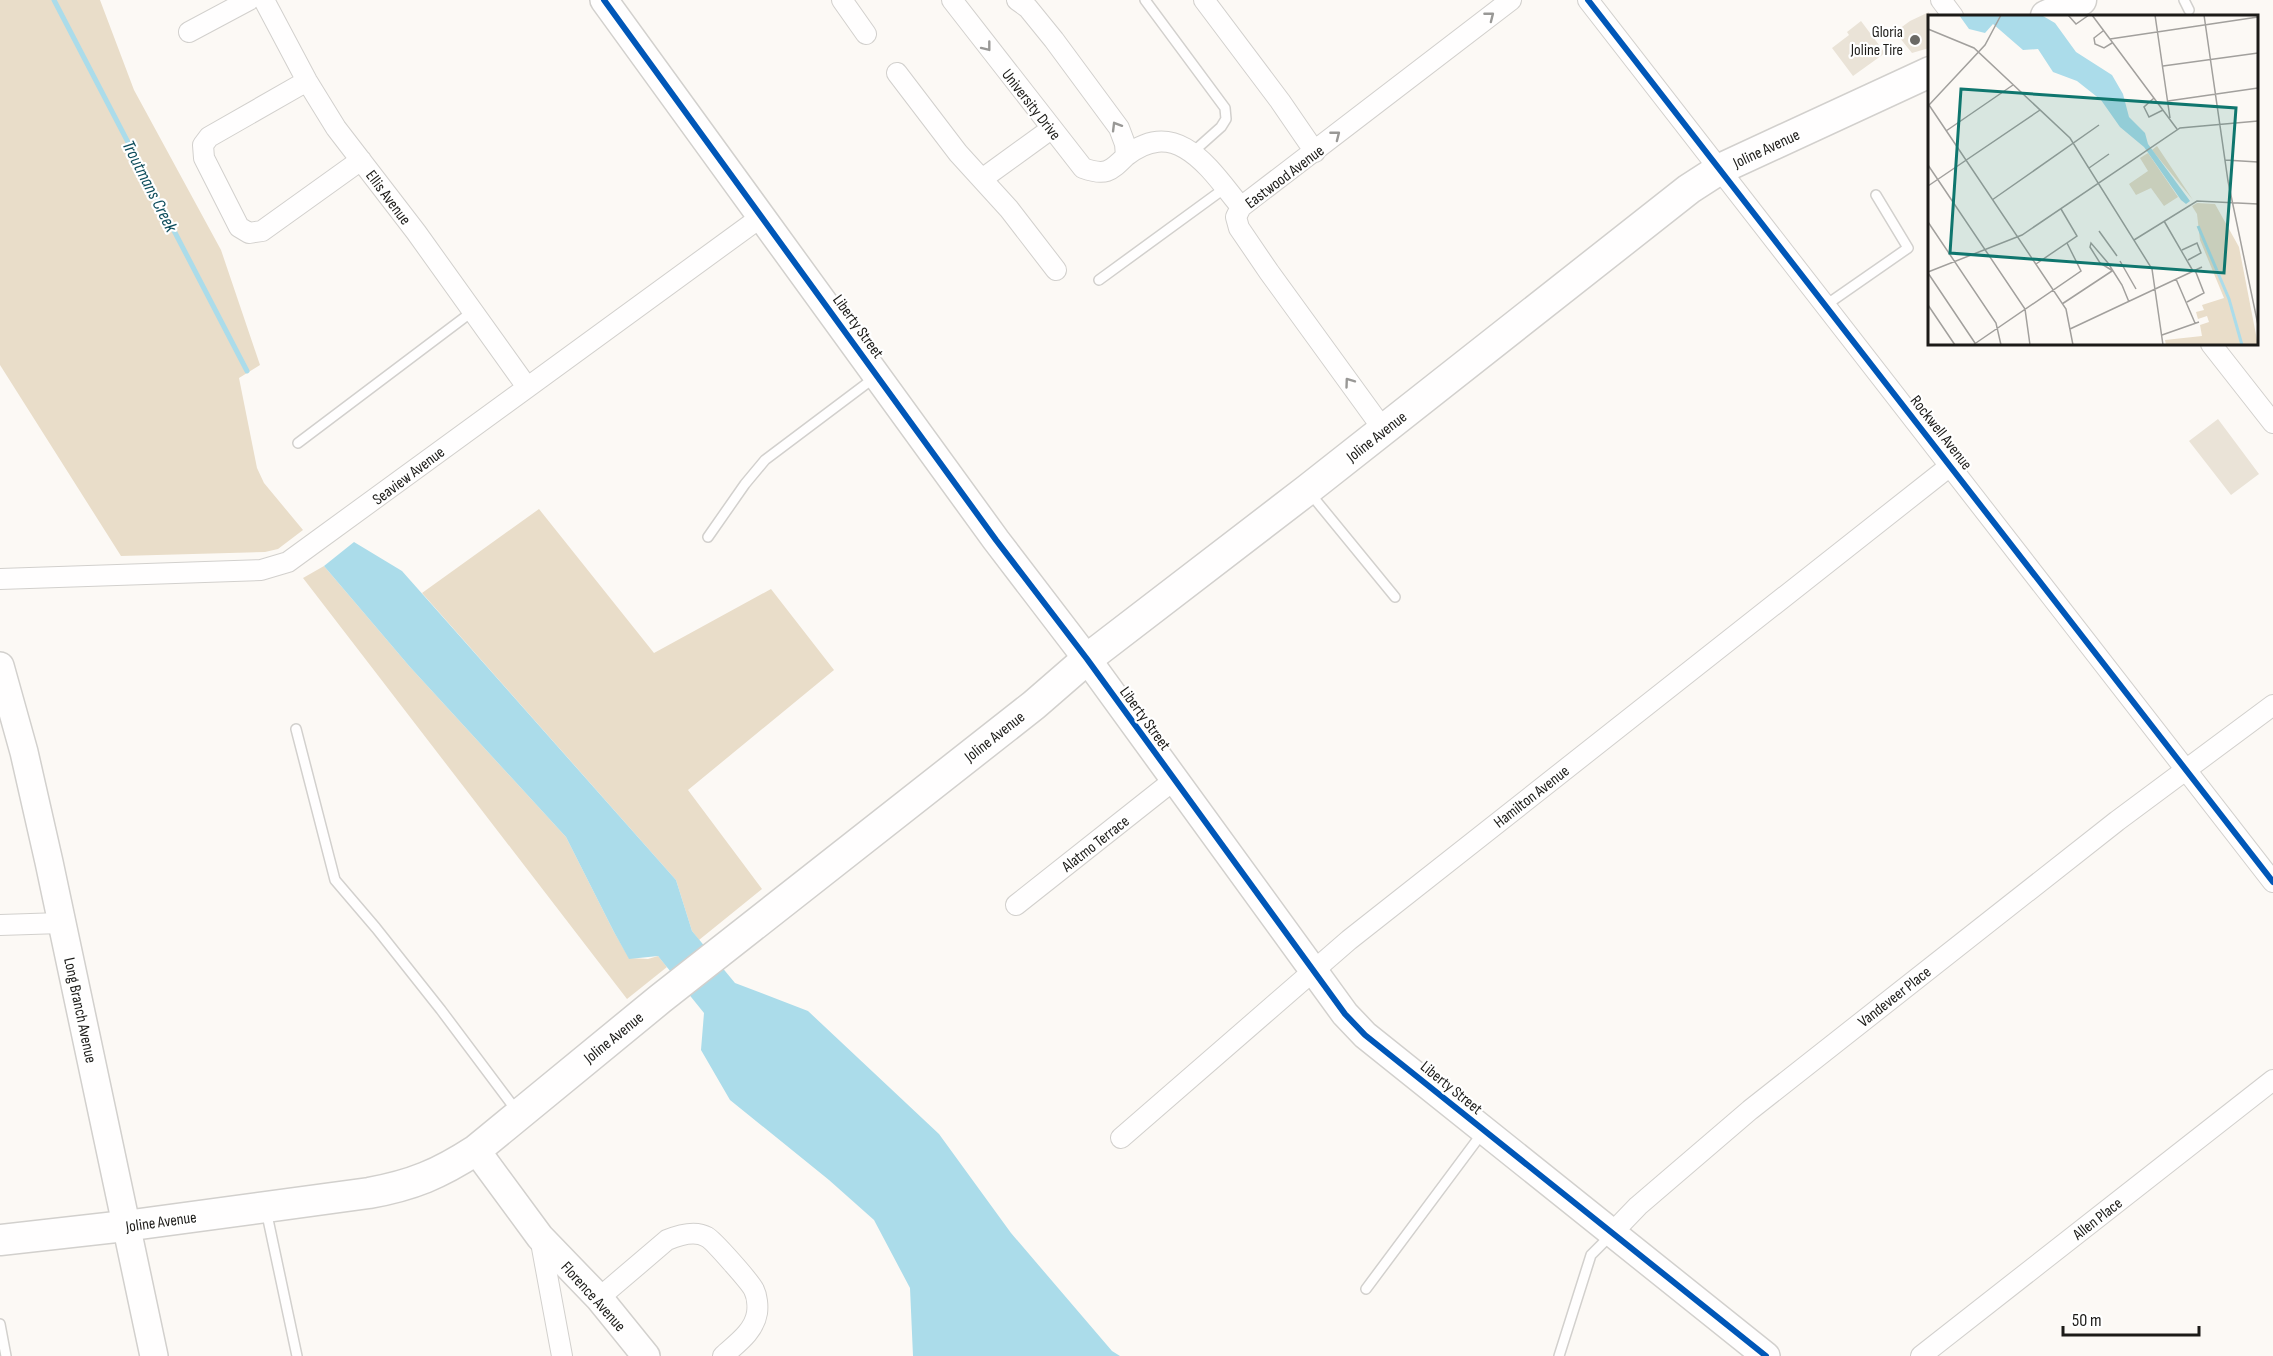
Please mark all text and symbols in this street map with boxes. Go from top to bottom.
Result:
one-way arrow [1484,12,1495,23]
inset map [1928,15,2258,345]
place label: Gloria Joline Tire [1850,23,1903,60]
marker: Gloria Joline Tire [1908,33,1922,47]
one-way arrow [979,40,990,51]
street label: University Drive [997,66,1064,144]
one-way arrow [1112,122,1124,132]
street label: Joline Avenue [1729,126,1803,173]
one-way arrow [1330,132,1341,143]
water label: Troutmans Creek [117,137,182,237]
street label: Eastwood Avenue [1242,141,1328,213]
street label: Ellis Avenue [361,167,414,229]
street label: Liberty Street [828,291,887,363]
one-way arrow [1345,377,1356,388]
street label: Rockwell Avenue [1906,392,1976,474]
street label: Joline Avenue [1342,408,1411,467]
street label: Seaview Avenue [369,443,449,510]
street label: Liberty Street [1115,683,1174,755]
street label: Joline Avenue [960,708,1029,767]
street label: Hamilton Avenue [1490,762,1573,833]
street label: Alatmo Terrace [1058,812,1133,877]
street label: Long Branch Avenue [59,956,100,1065]
street label: Vandeveer Place [1855,963,1935,1032]
street label: Joline Avenue [580,1008,648,1069]
street label: Liberty Street [1416,1057,1486,1119]
street label: Allen Place [2069,1194,2126,1245]
street label: Joline Avenue [124,1208,198,1237]
street label: Florence Avenue [556,1258,629,1336]
scale bar [2063,1299,2200,1337]
text: 50 m [2072,1310,2102,1331]

